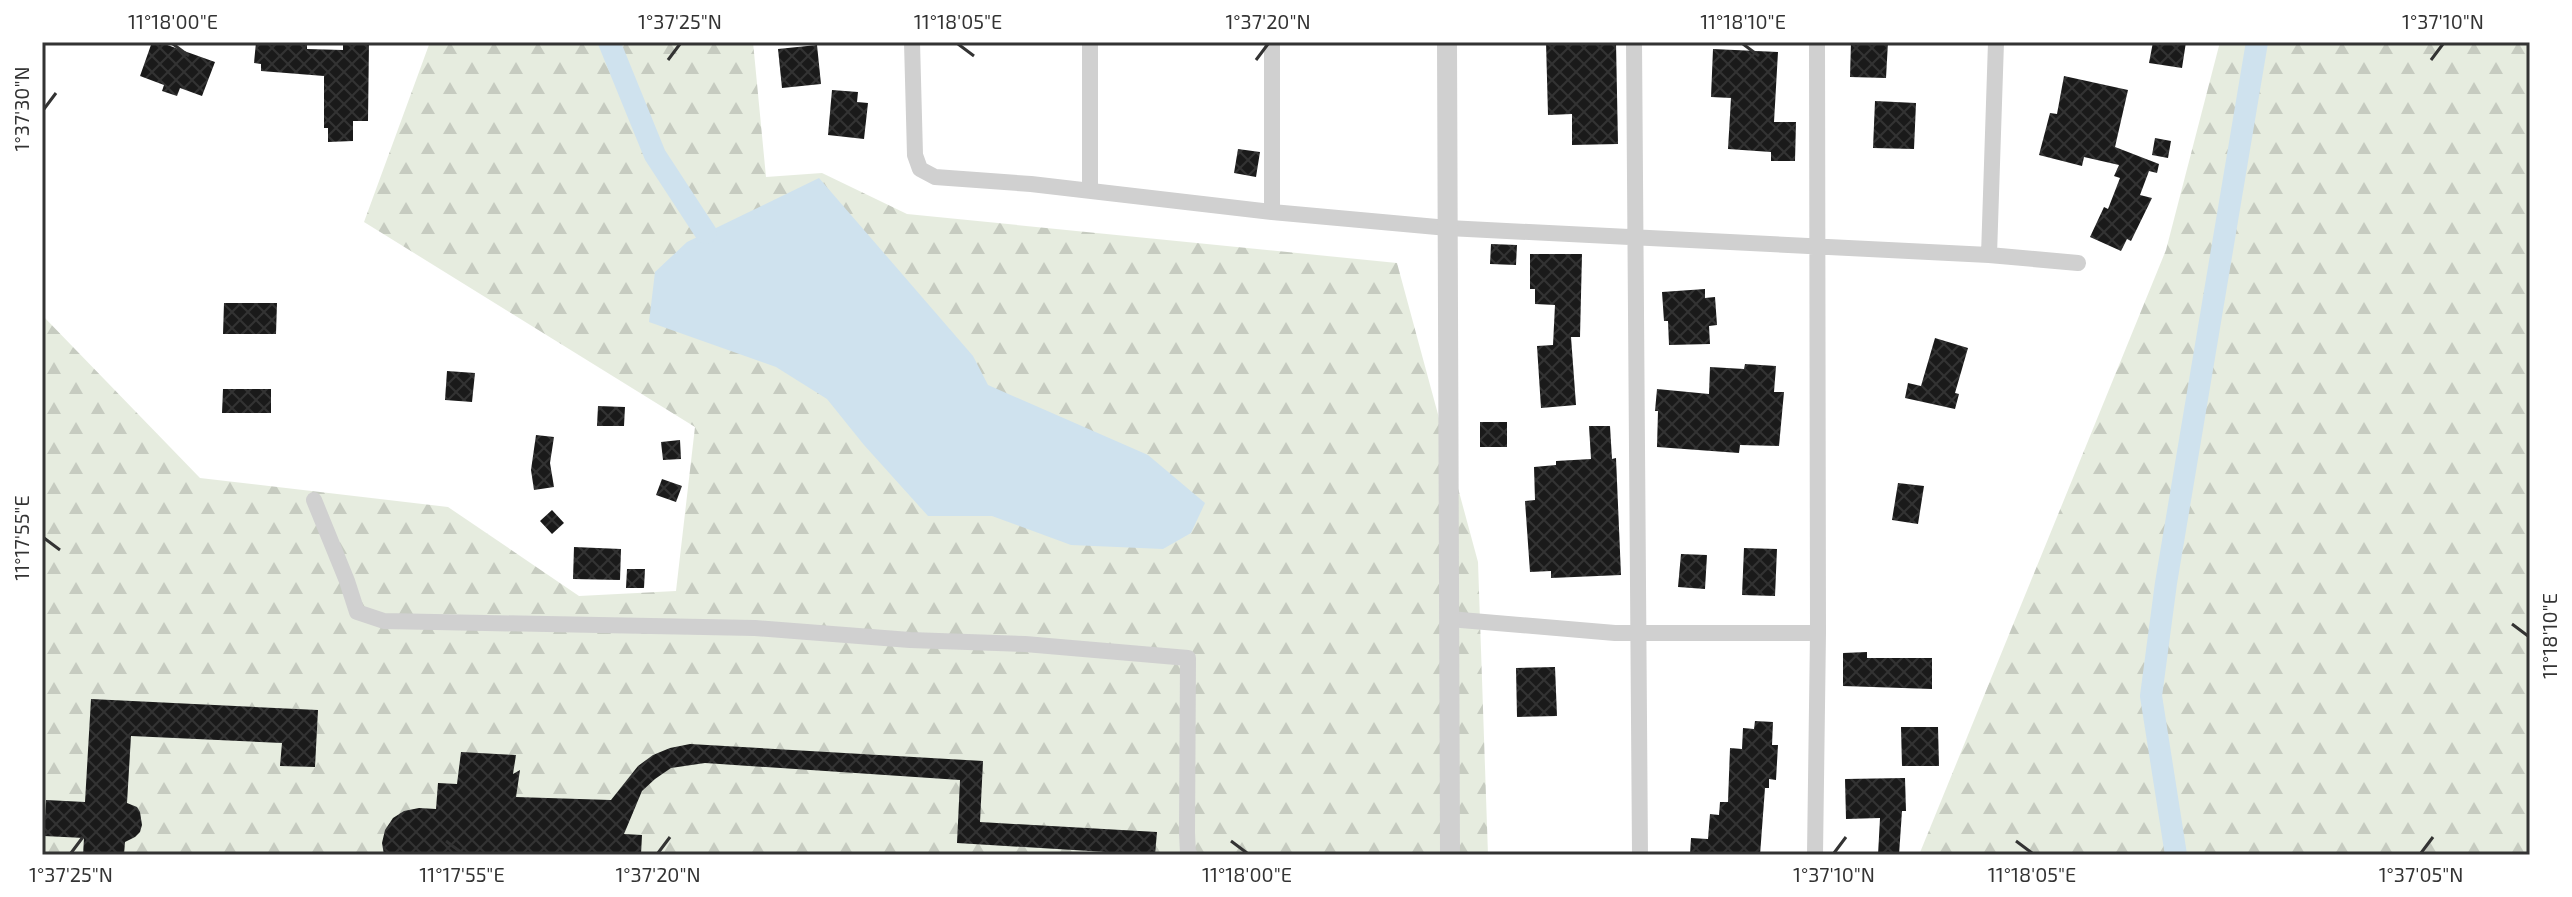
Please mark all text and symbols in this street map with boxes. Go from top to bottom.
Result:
text: 11°18'00"E [128,9,218,33]
text: 1°37'25"N [638,9,722,33]
text: 11°18'05"E [914,9,1002,33]
text: 1°37'20"N [1225,9,1311,33]
text: 11°18'10"E [1700,9,1786,33]
text: 1°37'10"N [2402,9,2484,33]
text: 1°37'30"N [9,66,33,152]
text: 11°17'55"E [9,495,33,581]
text: 11°18'10"E [2537,593,2561,679]
text: 1°37'25"N [29,862,113,886]
text: 11°17'55"E [419,862,505,886]
text: 1°37'20"N [615,862,701,886]
text: 11°18'00"E [1202,862,1292,886]
text: 1°37'10"N [1793,862,1875,886]
text: 11°18'05"E [1988,862,2076,886]
text: 1°37'05"N [2379,862,2463,886]

